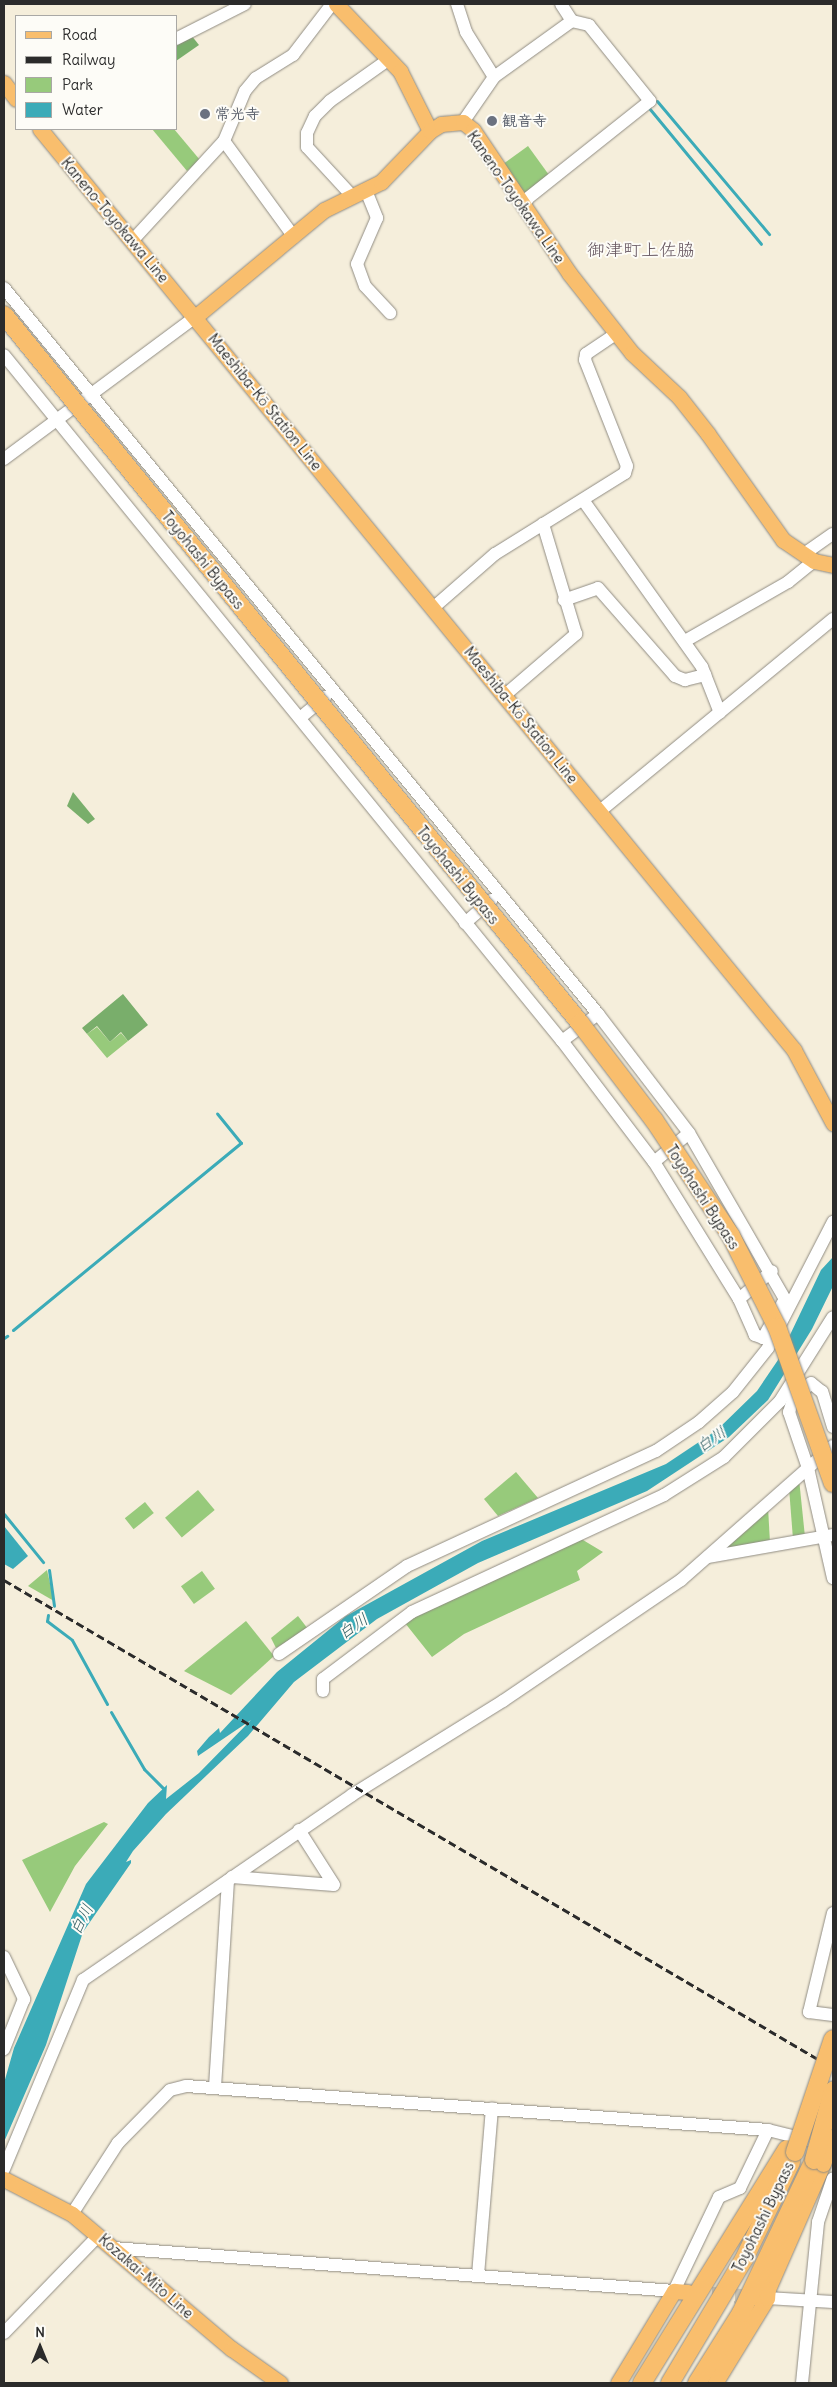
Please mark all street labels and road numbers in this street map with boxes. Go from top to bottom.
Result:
street label: Kaneno-Toyokawa Line [463,127,569,267]
street label: Kaneno-Toyokawa Line [57,154,173,286]
street label: Maeshiba-Kō Station Line [204,330,326,474]
street label: Toyohashi Bypass [158,507,248,613]
street label: Maeshiba-Kō Station Line [460,643,582,787]
street label: Toyohashi Bypass [413,822,503,928]
street label: Toyohashi Bypass [663,1141,743,1253]
street label: Toyohashi Bypass [728,2159,798,2275]
street label: Kozakai-Mito Line [95,2230,197,2322]

